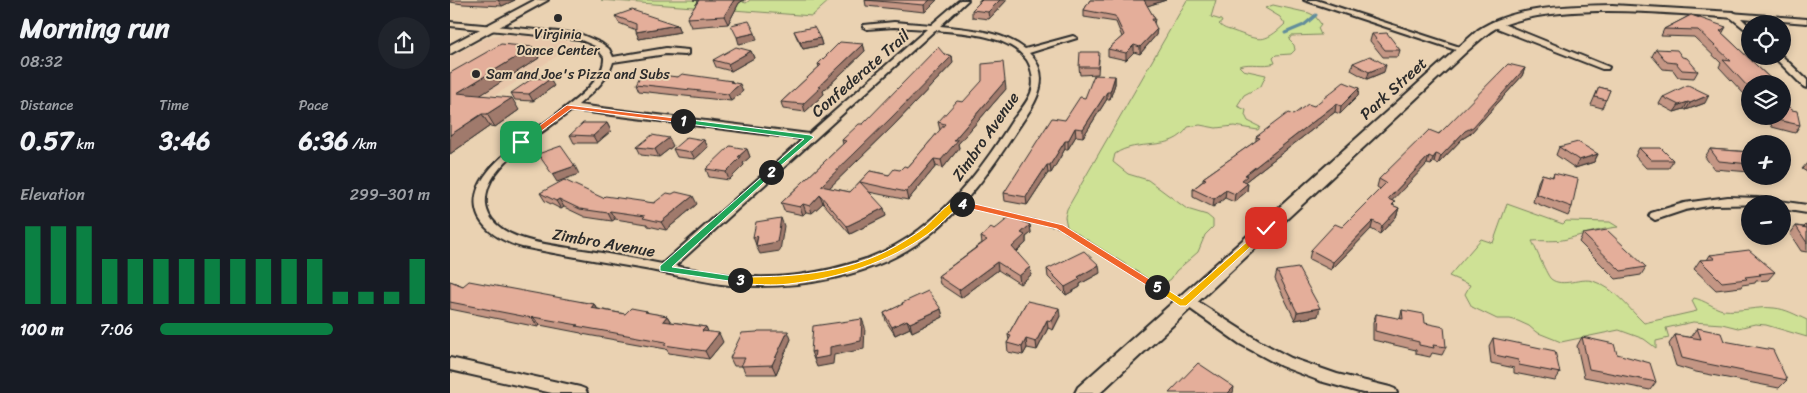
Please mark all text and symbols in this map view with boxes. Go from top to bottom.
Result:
text: Morning run [20,3,170,52]
marker: Virginia Dance Center [552,12,564,24]
map controls [1741,15,1791,245]
button: locate [1741,15,1791,65]
button: share [378,17,430,69]
place label: Virginia Dance Center [517,22,601,63]
street label: Confederate Trail [804,22,917,125]
text: 08:32 [20,47,63,76]
street label: Park Street [1353,50,1434,127]
place label: Sam and Joe's Pizza and Subs [486,62,670,87]
marker: Sam and Joe's Pizza and Subs [470,68,482,80]
button: layers [1741,75,1791,125]
street label: Zimbro Avenue [944,85,1027,187]
text: Distance [20,93,73,118]
text: Time [159,93,189,118]
text: Pace [299,93,328,118]
pin: 1 [670,108,696,134]
text: 1 [680,109,687,134]
text: 0.57 [20,118,73,163]
text: 3:46 [159,118,210,163]
text: 6:36 [299,118,348,163]
pin [500,121,542,163]
icon: arrive [507,128,535,156]
text: km [73,132,95,157]
text: /km [348,132,377,157]
button: + [1741,135,1791,185]
pin: 2 [758,160,784,184]
text: 2 [767,160,776,185]
text: Elevation [20,180,85,209]
text: 299–301 m [350,180,430,209]
pin: 4 [950,192,974,216]
text: 4 [958,192,967,217]
button: − [1741,195,1791,245]
pin [1245,207,1287,249]
icon: check [1252,214,1280,242]
street label: Zimbro Avenue [550,219,658,266]
pin: 3 [728,268,752,292]
text: 3 [737,268,744,293]
pin: 5 [1144,274,1170,300]
text: 5 [1153,275,1162,300]
text: 100 m [20,315,64,344]
text: 7:06 [100,315,133,344]

